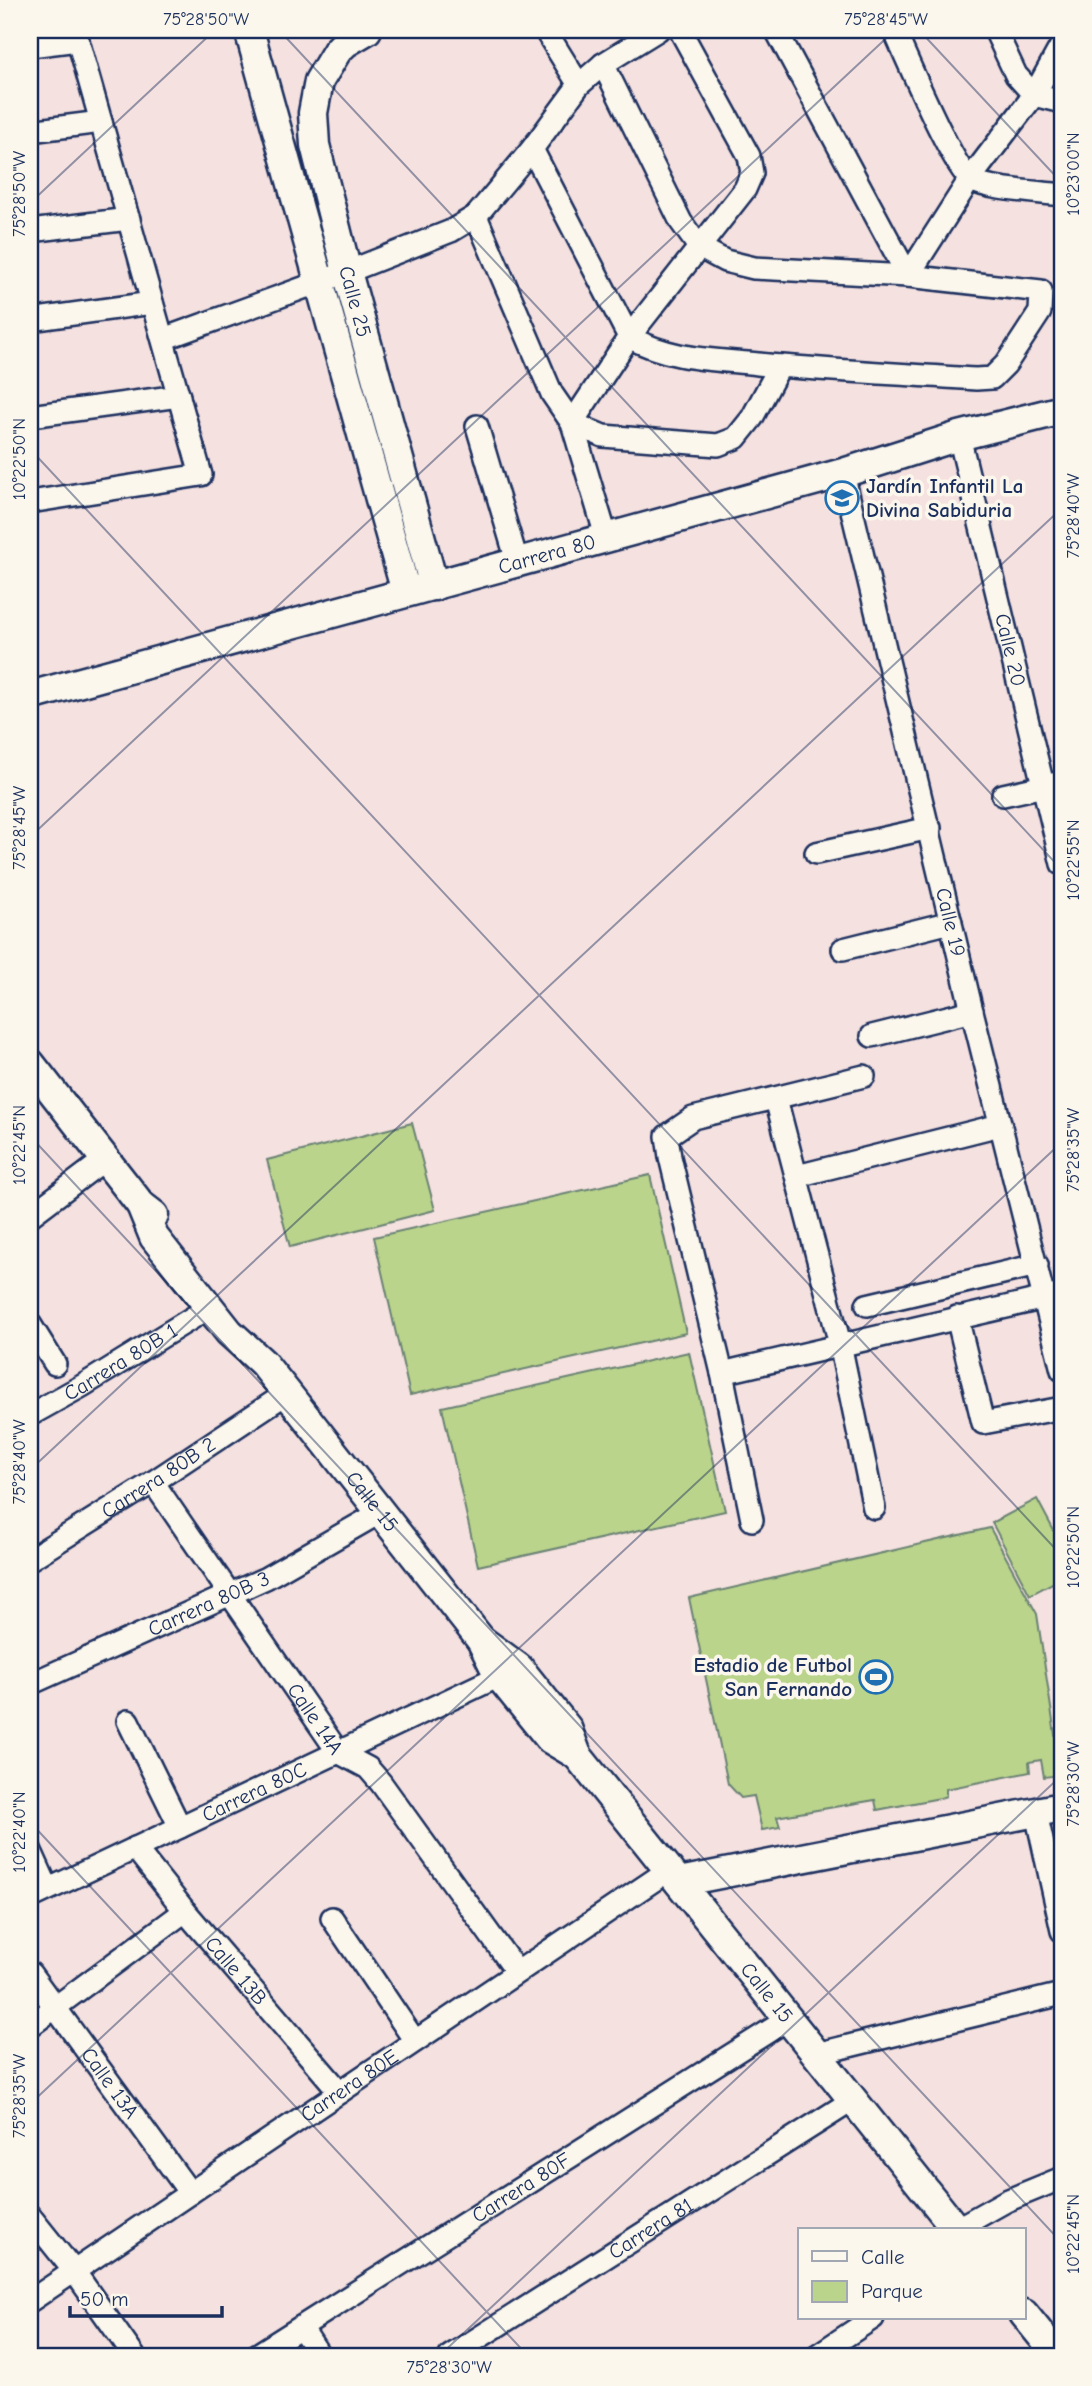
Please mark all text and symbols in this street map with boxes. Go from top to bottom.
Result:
text: 75°28'50"W [163,9,249,30]
text: 75°28'45"W [844,9,928,30]
text: 10°23'00"N [1063,132,1084,216]
text: 75°28'50"W [9,151,30,237]
street label: Calle 25 [334,263,376,340]
text: 10°22'50"N [9,418,30,500]
text: 75°28'40"W [1063,473,1084,559]
place label: Jardín Infantil La Divina Sabiduria [866,474,1024,522]
school or university icon: Jardín Infantil La Divina Sabiduria [823,479,861,517]
street label: Carrera 80 [496,529,598,579]
street label: Calle 20 [990,611,1031,689]
text: 75°28'45"W [9,786,30,870]
text: 10°22'55"N [1063,819,1084,901]
street label: Calle 19 [931,885,971,959]
text: 10°22'45"N [9,1105,30,1185]
text: 75°28'35"W [1063,1107,1084,1192]
street label: Carrera 80B 1 [60,1318,182,1406]
text: 75°28'40"W [9,1419,30,1505]
street label: Carrera 80B 2 [97,1432,220,1523]
street label: Calle 15 [341,1466,403,1537]
text: 10°22'50"N [1063,1506,1084,1588]
street label: Carrera 80B 3 [144,1566,273,1641]
place label: Estadio de Futbol San Fernando [694,1653,852,1701]
sports icon: Estadio de Futbol San Fernando [857,1658,895,1696]
street label: Calle 14A [282,1678,348,1759]
text: 75°28'30"W [1063,1741,1084,1827]
street label: Carrera 80C [198,1757,310,1827]
text: 10°22'40"N [9,1791,30,1873]
street label: Calle 13B [200,1932,272,2010]
street label: Calle 15 [736,1958,798,2027]
street label: Calle 13A [76,2043,144,2123]
street label: Carrera 80E [296,2044,403,2127]
text: 75°28'35"W [9,2053,30,2138]
street label: Carrera 80F [467,2148,575,2228]
street label: Carrera 81 [604,2193,698,2264]
text: 10°22'45"N [1063,2194,1084,2274]
legend [798,2228,1026,2320]
text: Calle [861,2245,904,2269]
scale bar [70,2274,222,2318]
text: Parque [861,2279,923,2303]
text: 50 m [80,2287,129,2311]
text: 75°28'30"W [406,2357,492,2378]

